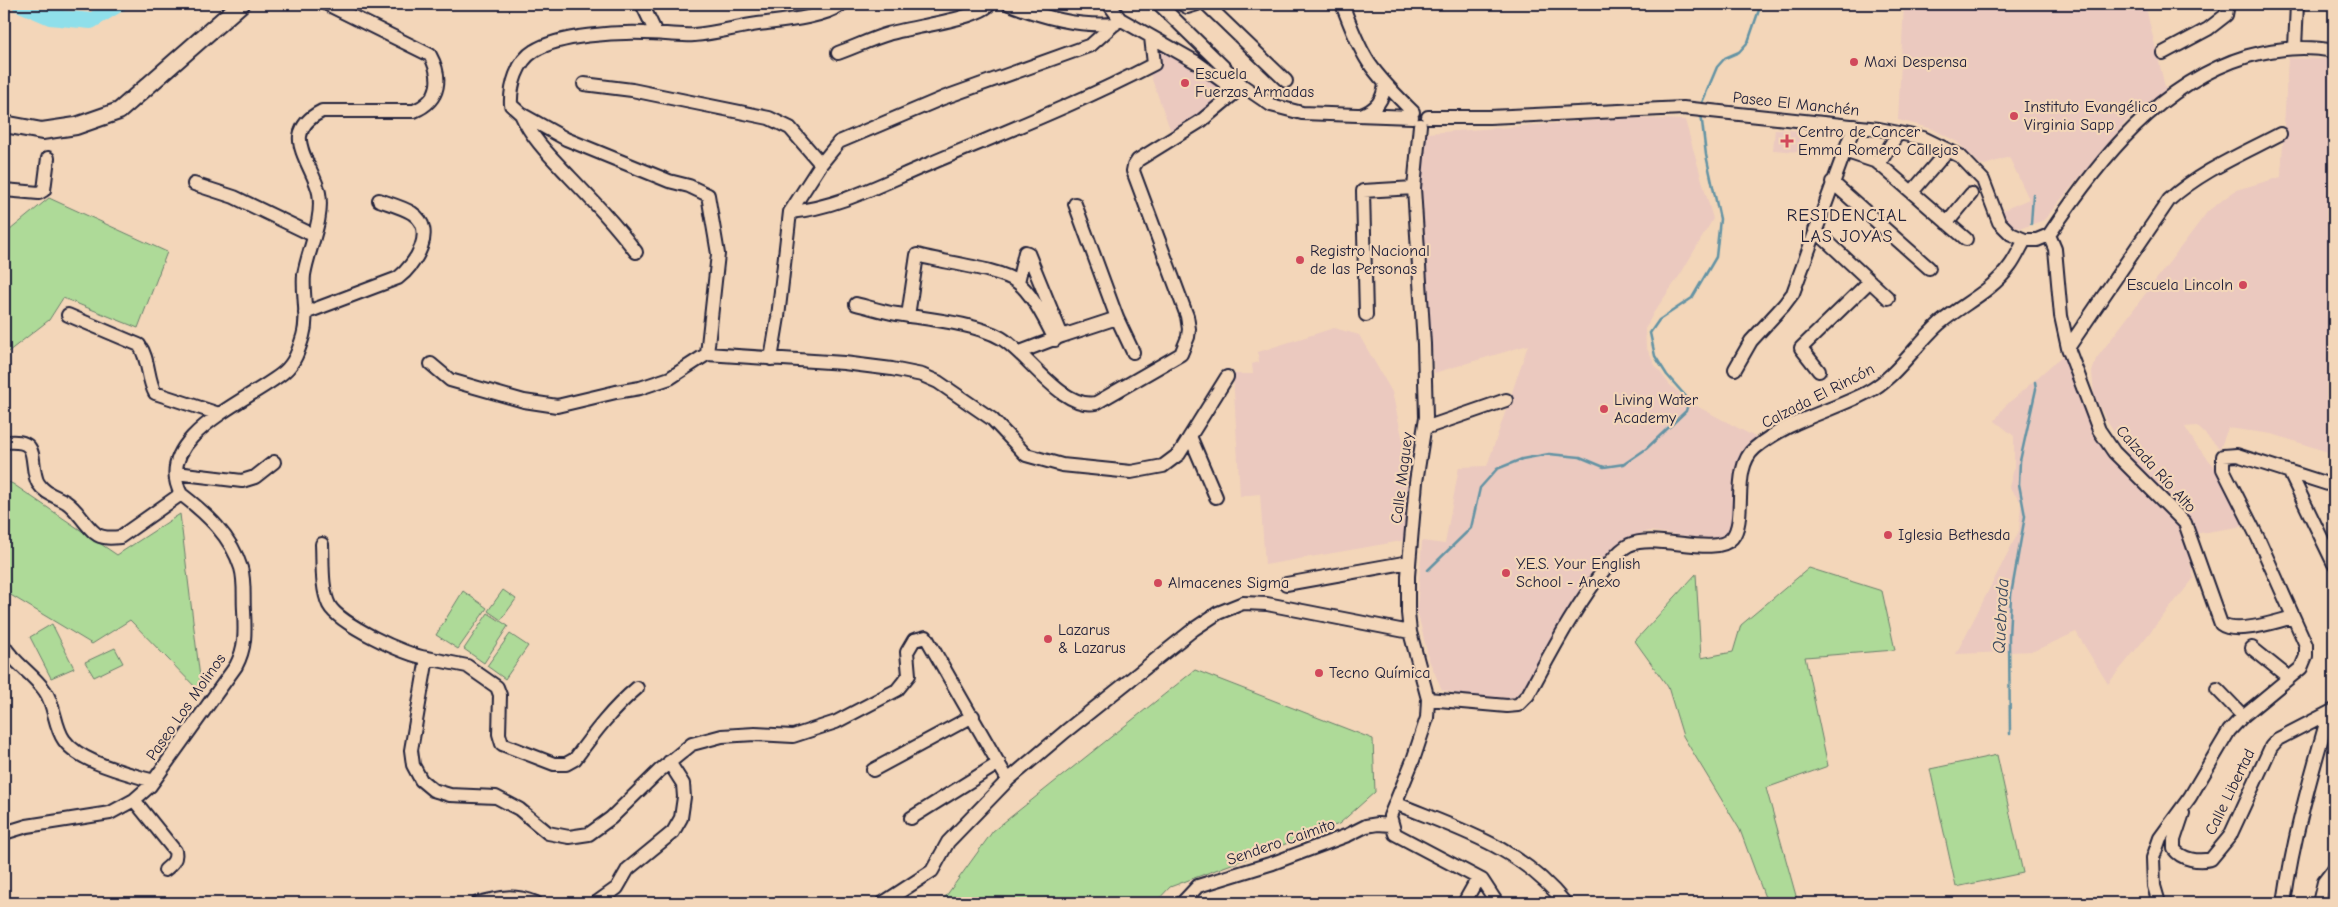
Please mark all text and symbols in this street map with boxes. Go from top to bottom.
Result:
place label: Maxi Despensa [1864,53,1967,71]
marker: Maxi Despensa [1848,56,1860,68]
place label: Escuela Fuerzas Armadas [1195,65,1314,101]
marker: Escuela Fuerzas Armadas [1179,77,1191,89]
street label: Paseo El Manchén [1732,88,1860,120]
place label: Instituto Evangélico Virginia Sapp [2024,98,2158,134]
marker: Instituto Evangélico Virginia Sapp [2008,110,2020,122]
place label: Centro de Cancer Emma Romero Callejas [1798,123,1959,159]
marker: Centro de Cancer Emma Romero Callejas [1780,134,1794,148]
district label: RESIDENCIAL LAS JOYAS [1786,205,1908,247]
place label: Registro Nacional de las Personas [1310,242,1430,278]
marker: Registro Nacional de las Personas [1294,254,1306,266]
place label: Escuela Lincoln [2127,276,2233,294]
marker: Escuela Lincoln [2237,279,2249,291]
street label: Calzada El Rincón [1759,360,1877,432]
place label: Living Water Academy [1614,391,1699,427]
marker: Living Water Academy [1598,403,1610,415]
street label: Calzada Río Alto [2112,422,2200,516]
street label: Calle Maguey [1387,430,1417,525]
place label: Iglesia Bethesda [1898,526,2011,544]
marker: Iglesia Bethesda [1882,529,1894,541]
place label: Y.E.S. Your English School - Anexo [1516,555,1641,591]
marker: Y.E.S. Your English School - Anexo [1500,567,1512,579]
place label: Almacenes Sigma [1168,574,1289,592]
marker: Almacenes Sigma [1152,577,1164,589]
water label: Quebrada [1989,578,2013,654]
place label: Lazarus & Lazarus [1058,621,1126,657]
marker: Lazarus & Lazarus [1042,633,1054,645]
street label: Paseo Los Molinos [143,650,230,764]
place label: Tecno Química [1329,664,1430,682]
marker: Tecno Química [1313,667,1325,679]
street label: Calle Libertad [2201,746,2259,838]
street label: Sendero Caimito [1225,815,1337,869]

